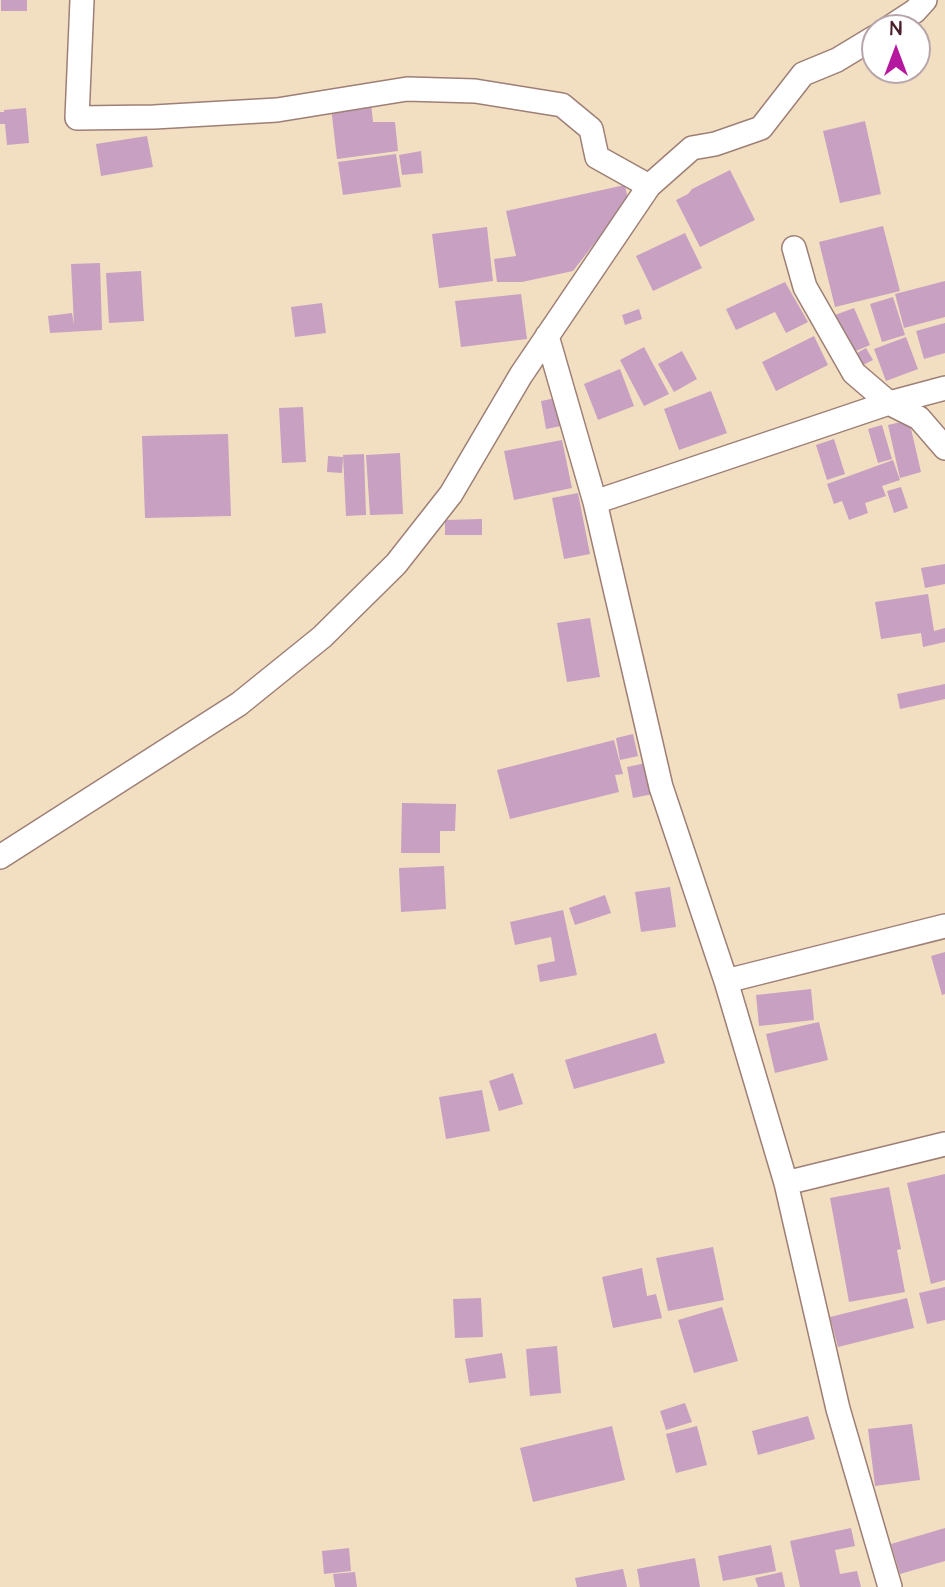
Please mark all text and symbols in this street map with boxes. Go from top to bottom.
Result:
north arrow [861,14,931,84]
text: N [890,16,902,43]

